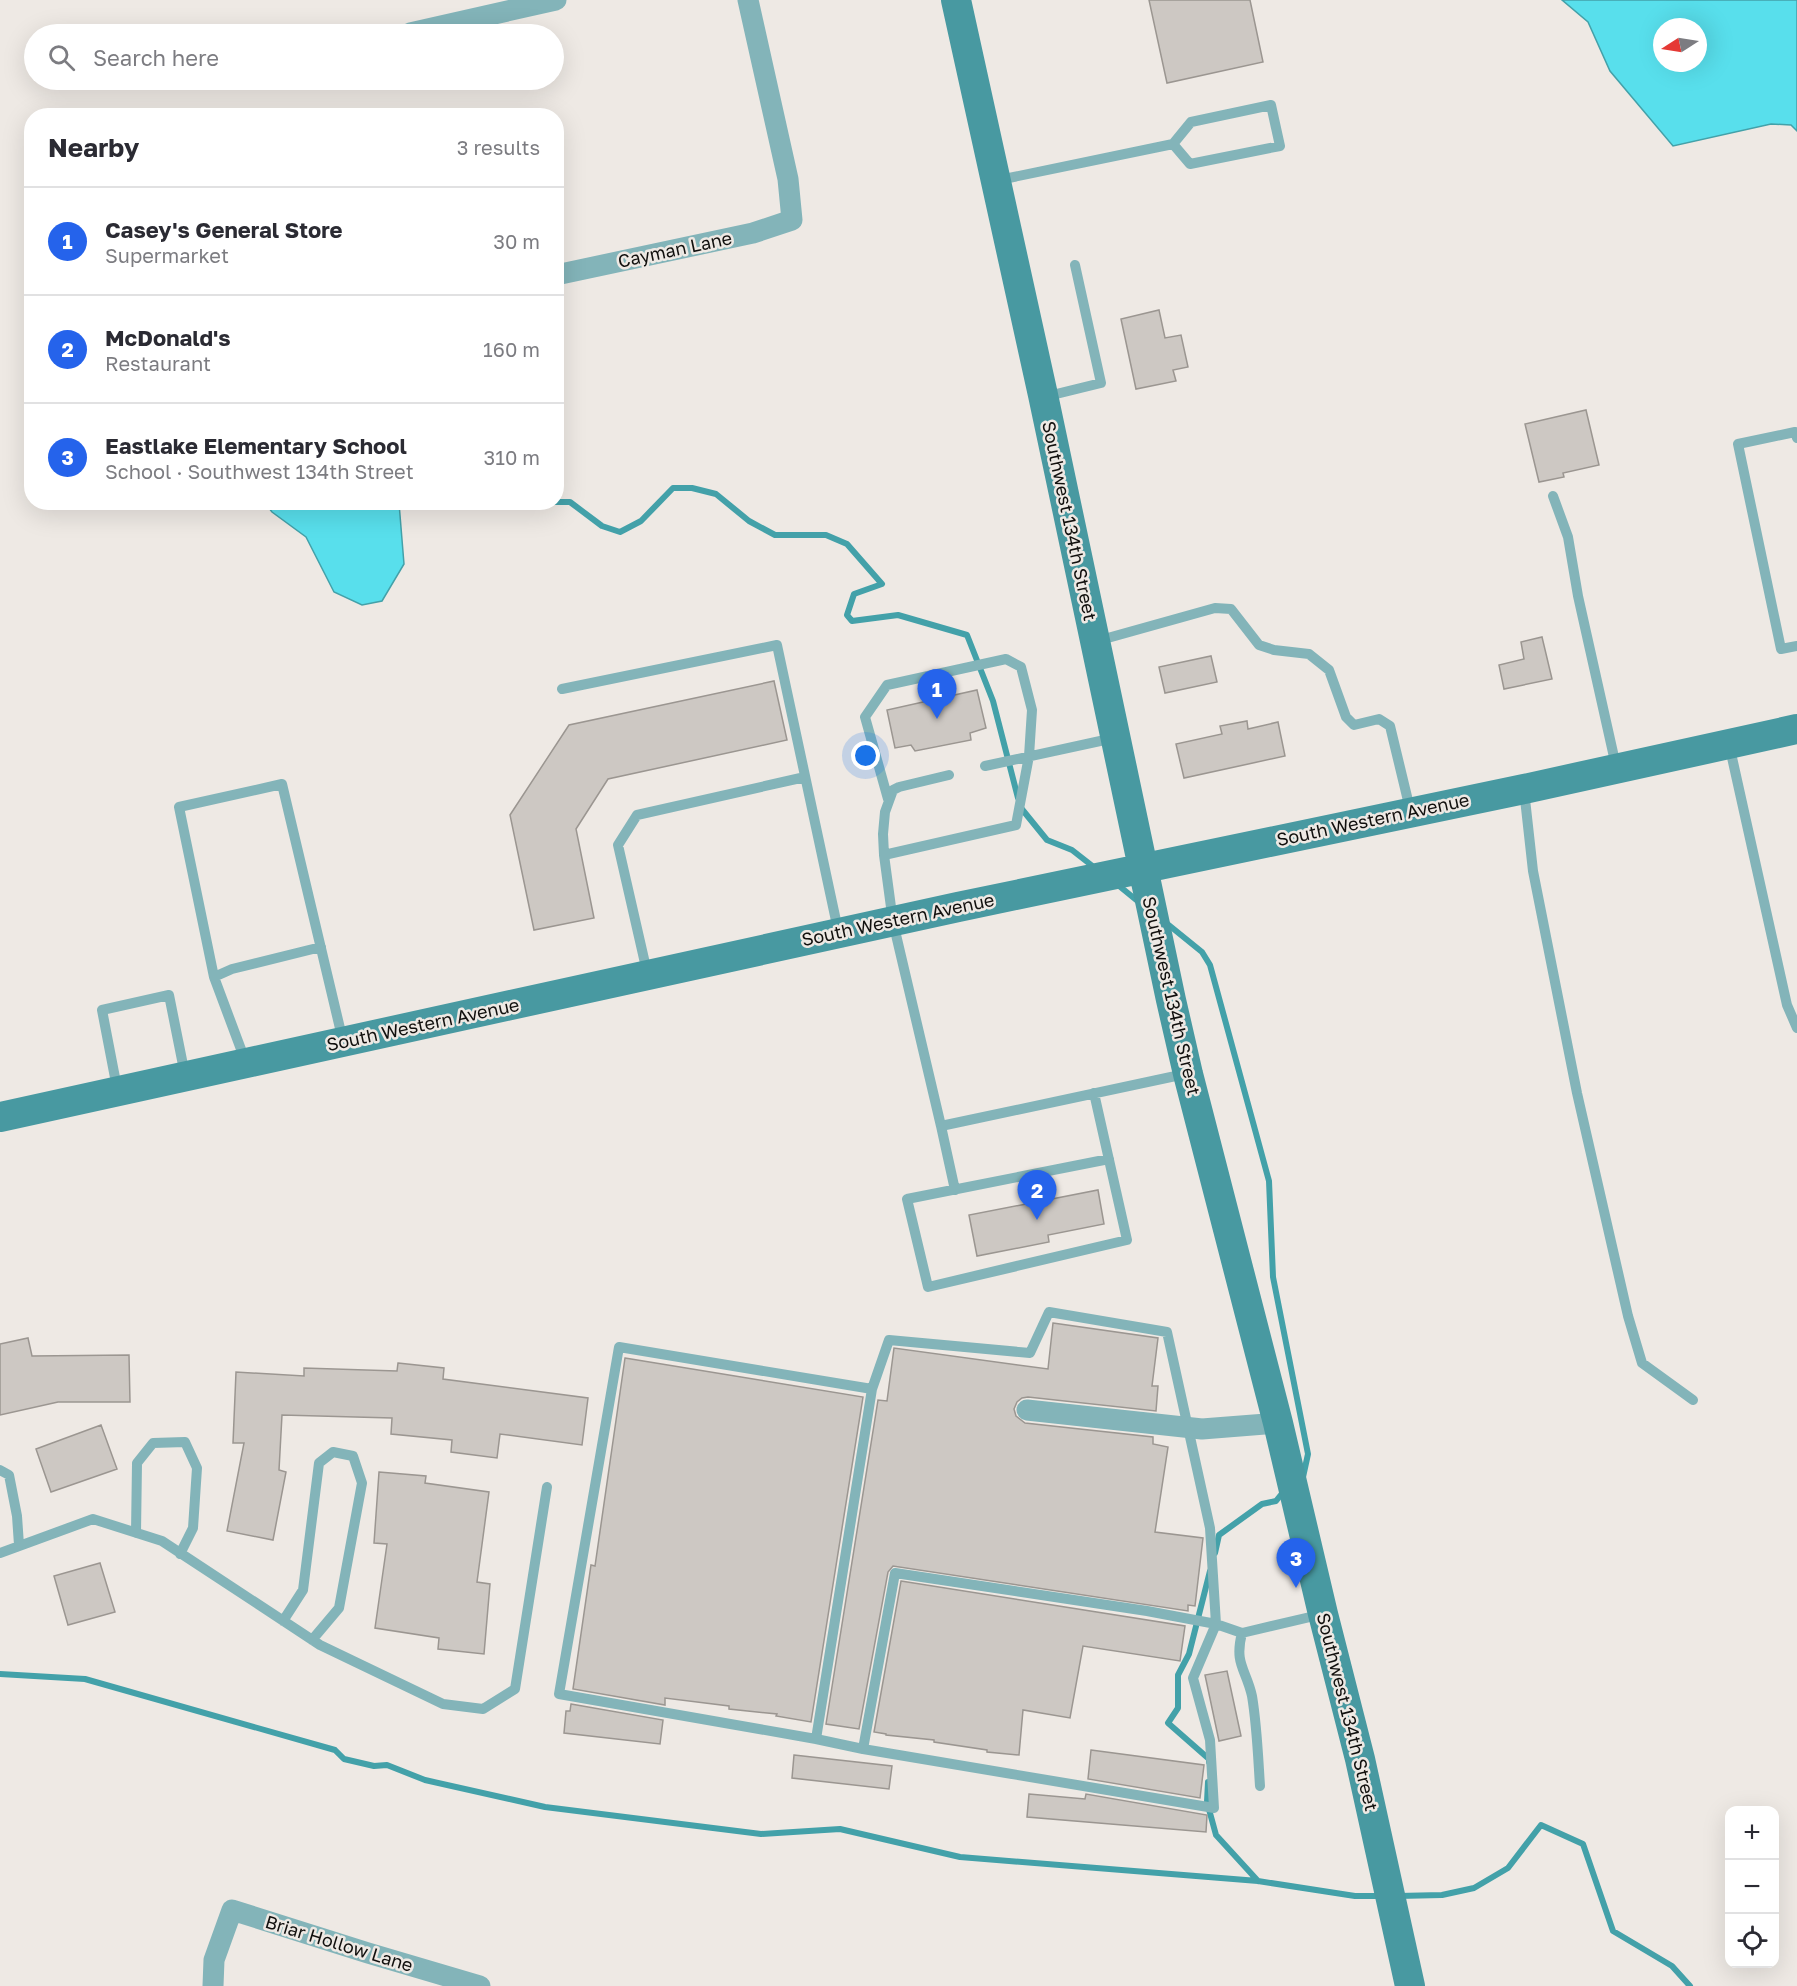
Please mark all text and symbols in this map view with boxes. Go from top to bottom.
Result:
north arrow [1653,18,1707,72]
search box [24,24,564,90]
icon: search [45,41,78,74]
text: Search here [93,44,219,71]
text: Nearby [48,132,139,163]
text: 3 results [457,135,540,159]
text: Casey's General Store [105,216,342,243]
street label: Cayman Lane [616,226,734,272]
text: 1 [62,229,73,253]
text: 30 m [493,229,540,253]
text: Supermarket [105,243,229,267]
text: McDonald's [105,324,231,351]
text: 2 [61,337,74,361]
text: 160 m [483,337,540,361]
text: Restaurant [105,351,211,375]
street label: Southwest 134th Street [1038,419,1102,623]
text: Eastlake Elementary School [105,432,407,459]
text: 3 [61,445,74,469]
text: 310 m [484,445,540,469]
text: School · Southwest 134th Street [105,459,414,483]
pin: 1 [918,670,956,719]
your location [851,741,880,770]
street label: South Western Avenue [1275,788,1471,850]
street label: South Western Avenue [800,888,996,950]
street label: Southwest 134th Street [1138,894,1206,1097]
street label: South Western Avenue [325,993,521,1055]
pin: 2 [1018,1170,1056,1220]
pin: 3 [1276,1538,1316,1588]
street label: Southwest 134th Street [1313,1610,1383,1813]
map controls [1725,1806,1779,1968]
button: + [1725,1806,1779,1860]
button: − [1725,1860,1779,1914]
street label: Briar Hollow Lane [263,1910,416,1976]
button: locate [1725,1914,1779,1968]

